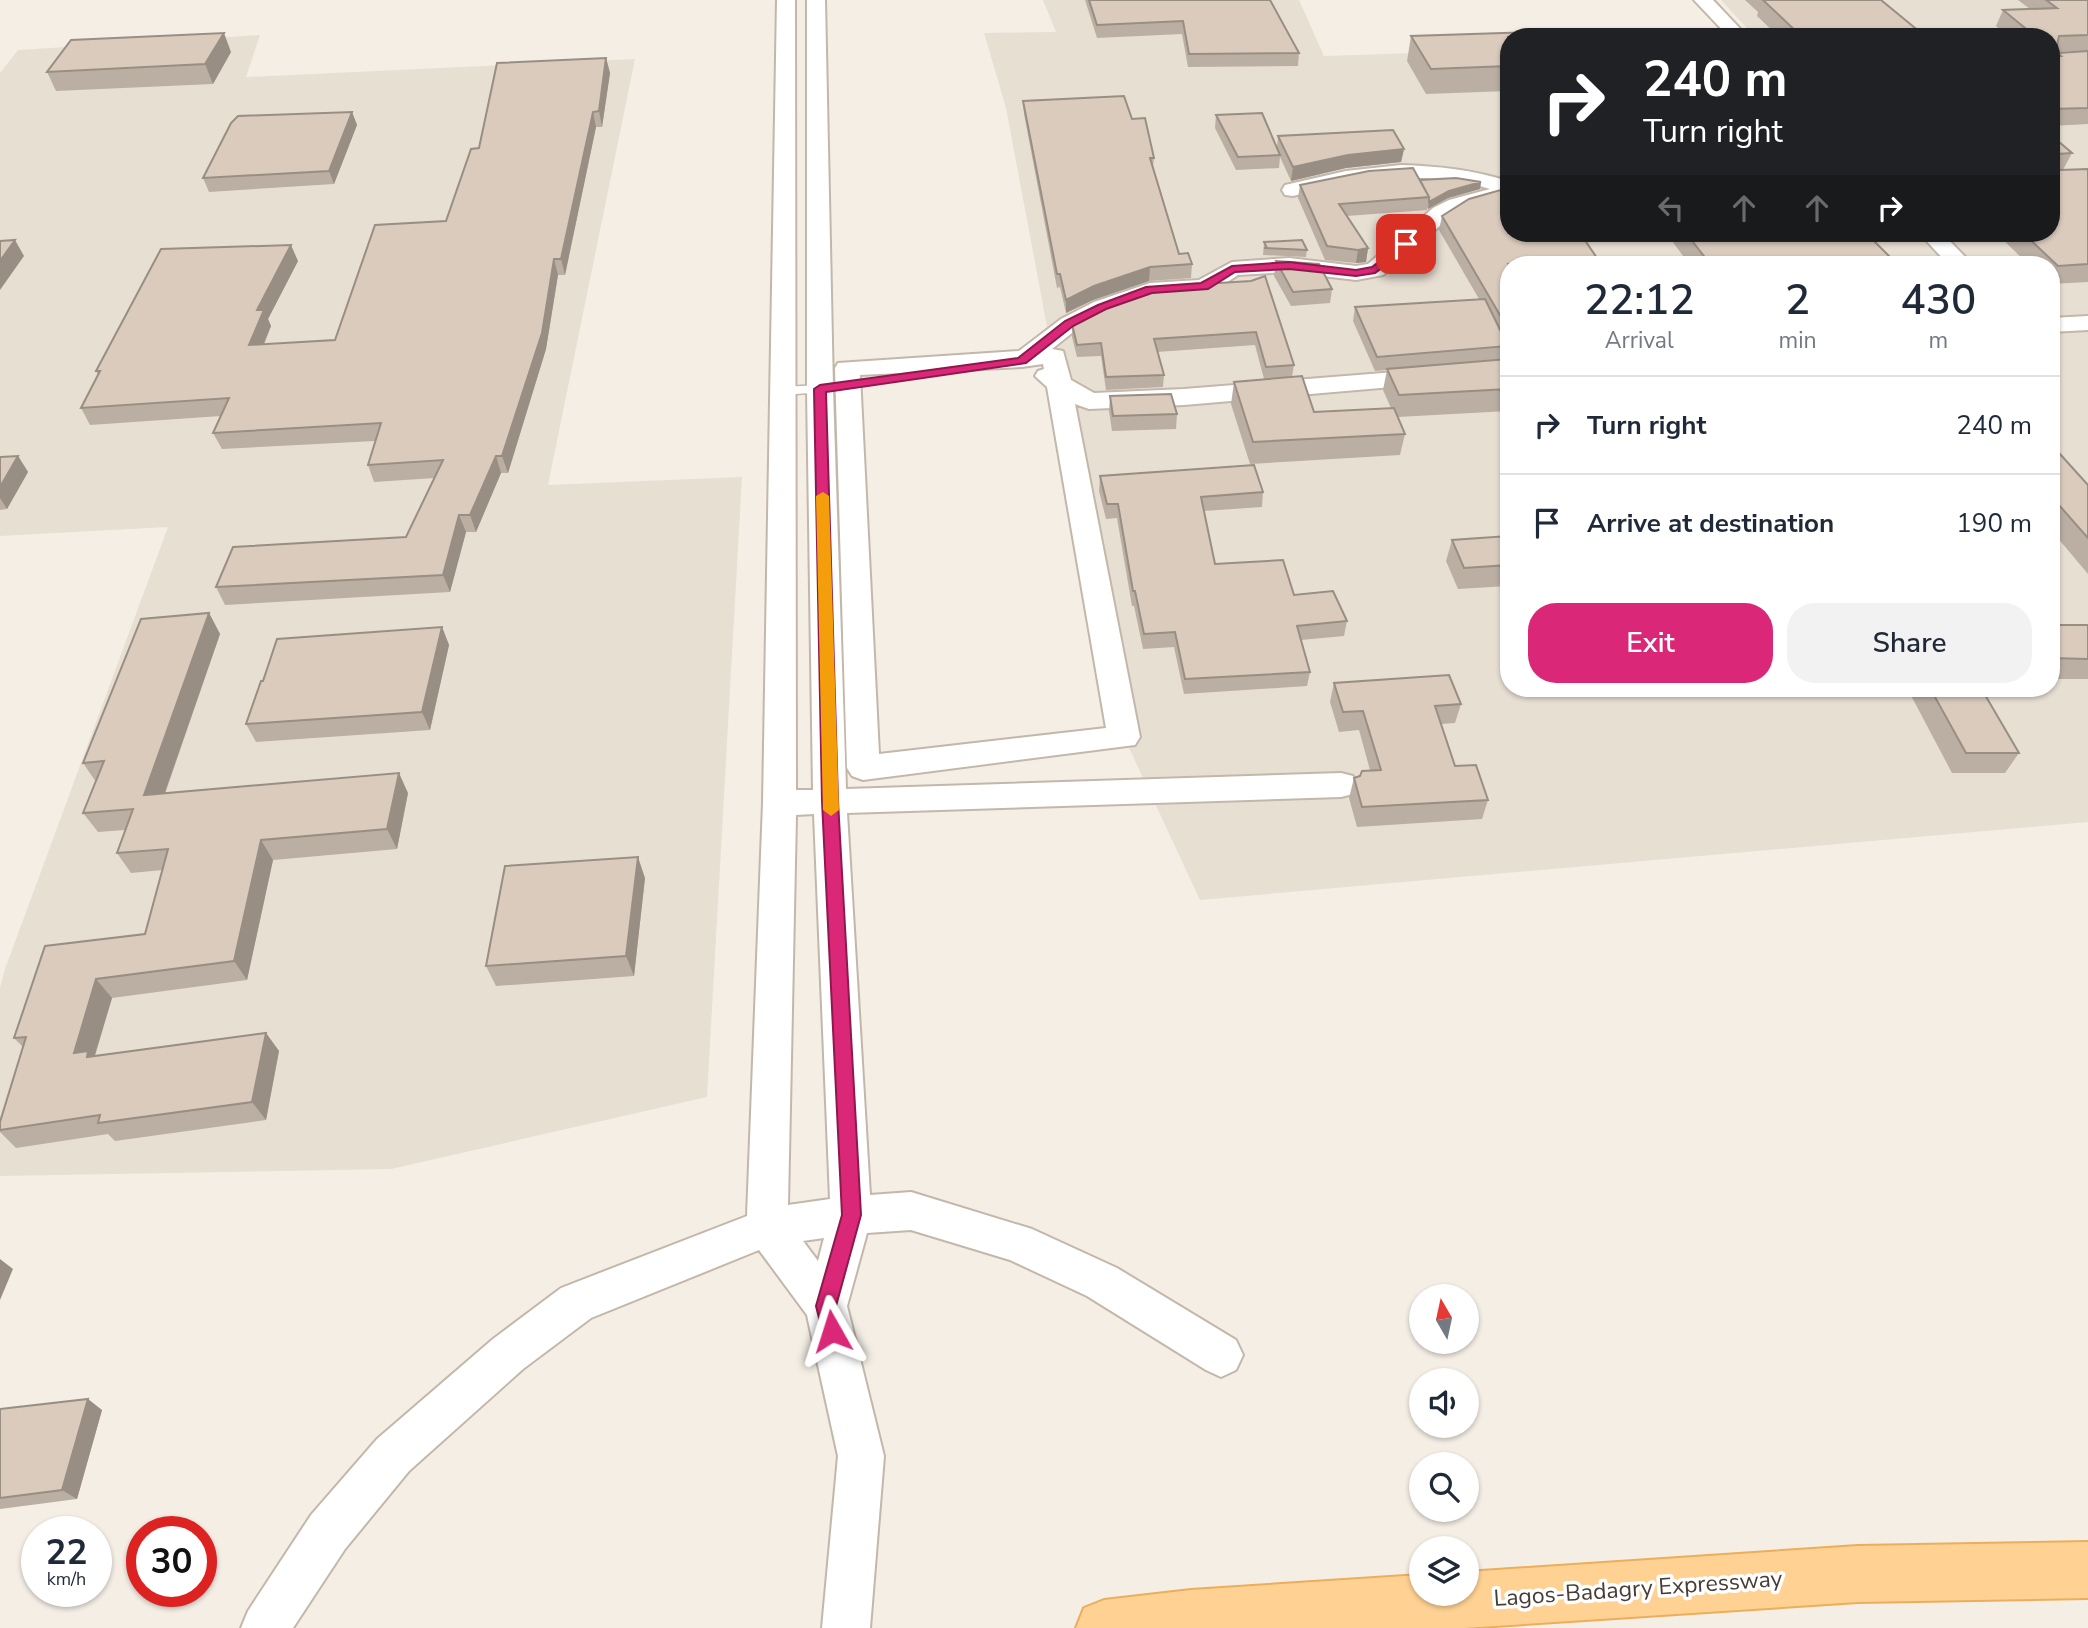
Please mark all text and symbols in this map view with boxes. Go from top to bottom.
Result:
text: 240 m [1643,46,1787,113]
icon: right [1528,56,1619,147]
text: Turn right [1643,110,1783,153]
icon: left [1652,189,1690,227]
icon: ahead [1725,189,1763,227]
icon: ahead [1798,189,1836,227]
icon: right [1871,189,1909,227]
pin [1376,214,1436,274]
icon: arrive [1387,225,1425,263]
text: 22:12 [1584,272,1695,329]
text: 2 [1785,272,1810,329]
text: 430 [1900,272,1976,329]
text: Arrival [1605,325,1674,356]
text: min [1779,325,1817,356]
text: m [1928,325,1948,356]
icon: right [1528,406,1566,444]
text: Turn right [1587,408,1706,443]
text: 240 m [1956,408,2032,443]
icon: arrive [1528,504,1566,542]
text: Arrive at destination [1587,506,1834,541]
text: 190 m [1956,506,2032,541]
button: Exit [1528,603,1773,683]
button: Share [1787,603,2032,683]
north arrow [1409,1284,1479,1354]
map controls [1409,1284,1479,1606]
position arrow [795,1294,869,1368]
button: sound [1409,1368,1479,1438]
button: search [1409,1452,1479,1522]
speed limit sign: 30 [126,1516,217,1607]
text: 22 [45,1529,88,1576]
button: layers [1409,1536,1479,1606]
street label: Lagos-Badagry Expressway [1493,1563,1784,1614]
text: km/h [47,1567,86,1591]

